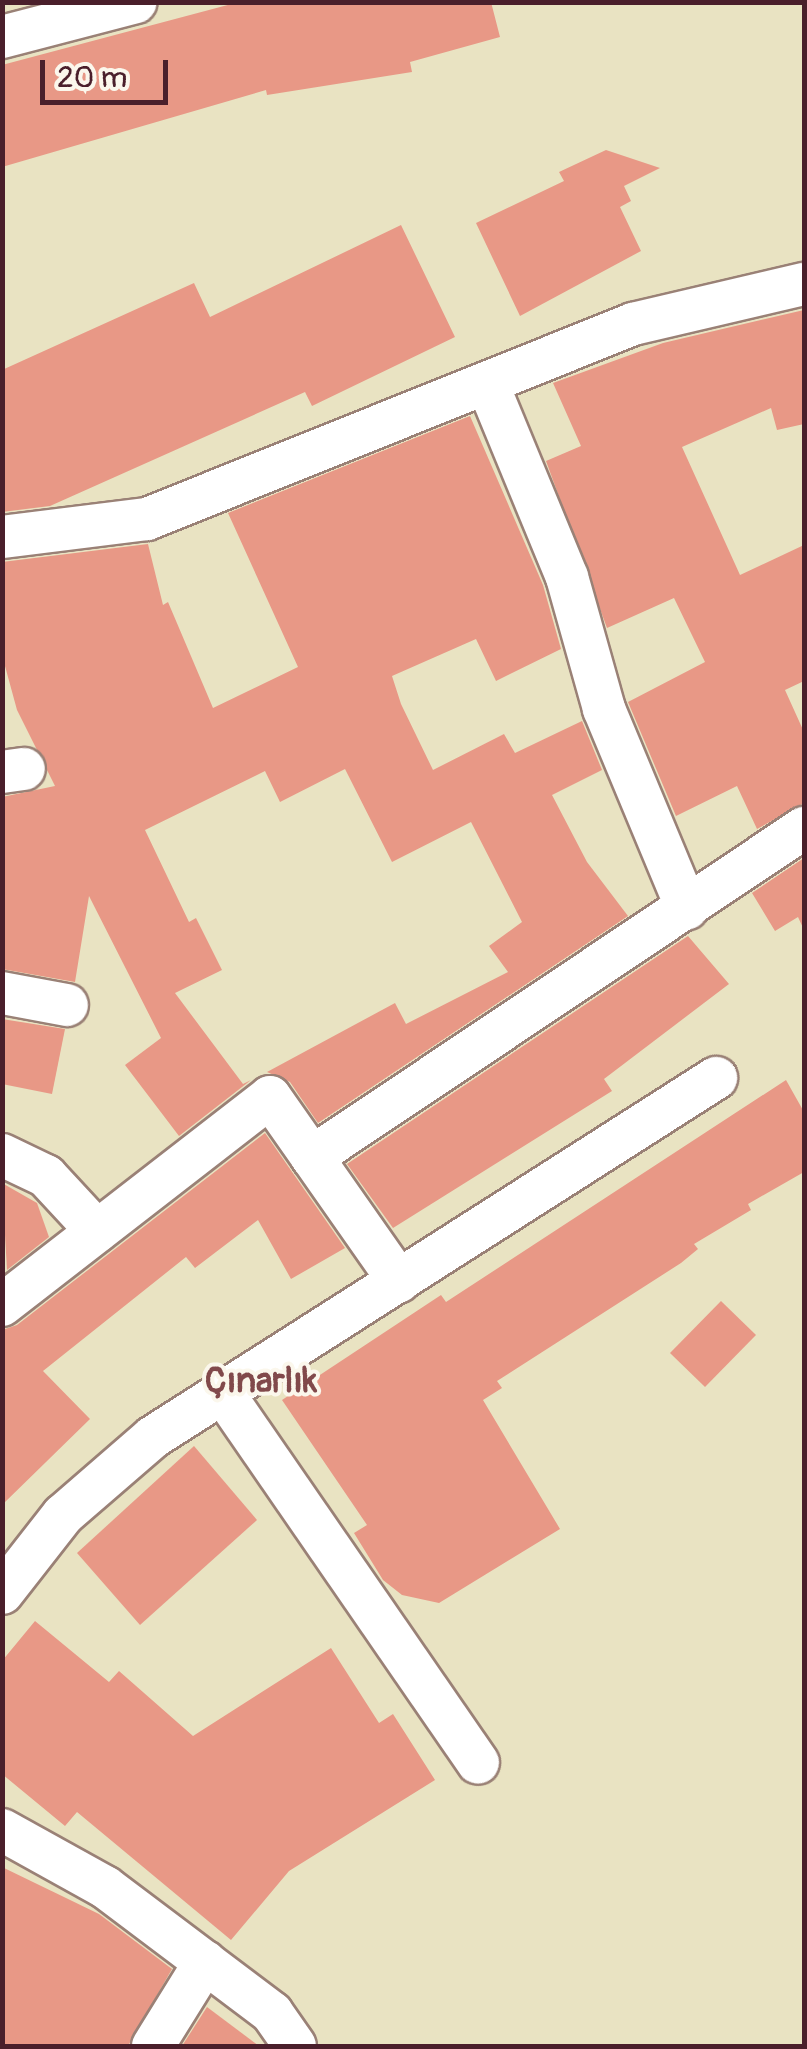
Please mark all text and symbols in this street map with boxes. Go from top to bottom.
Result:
scale bar [45,40,172,102]
text: 20 m [57,59,127,96]
district label: Çınarlık [205,1360,317,1402]

